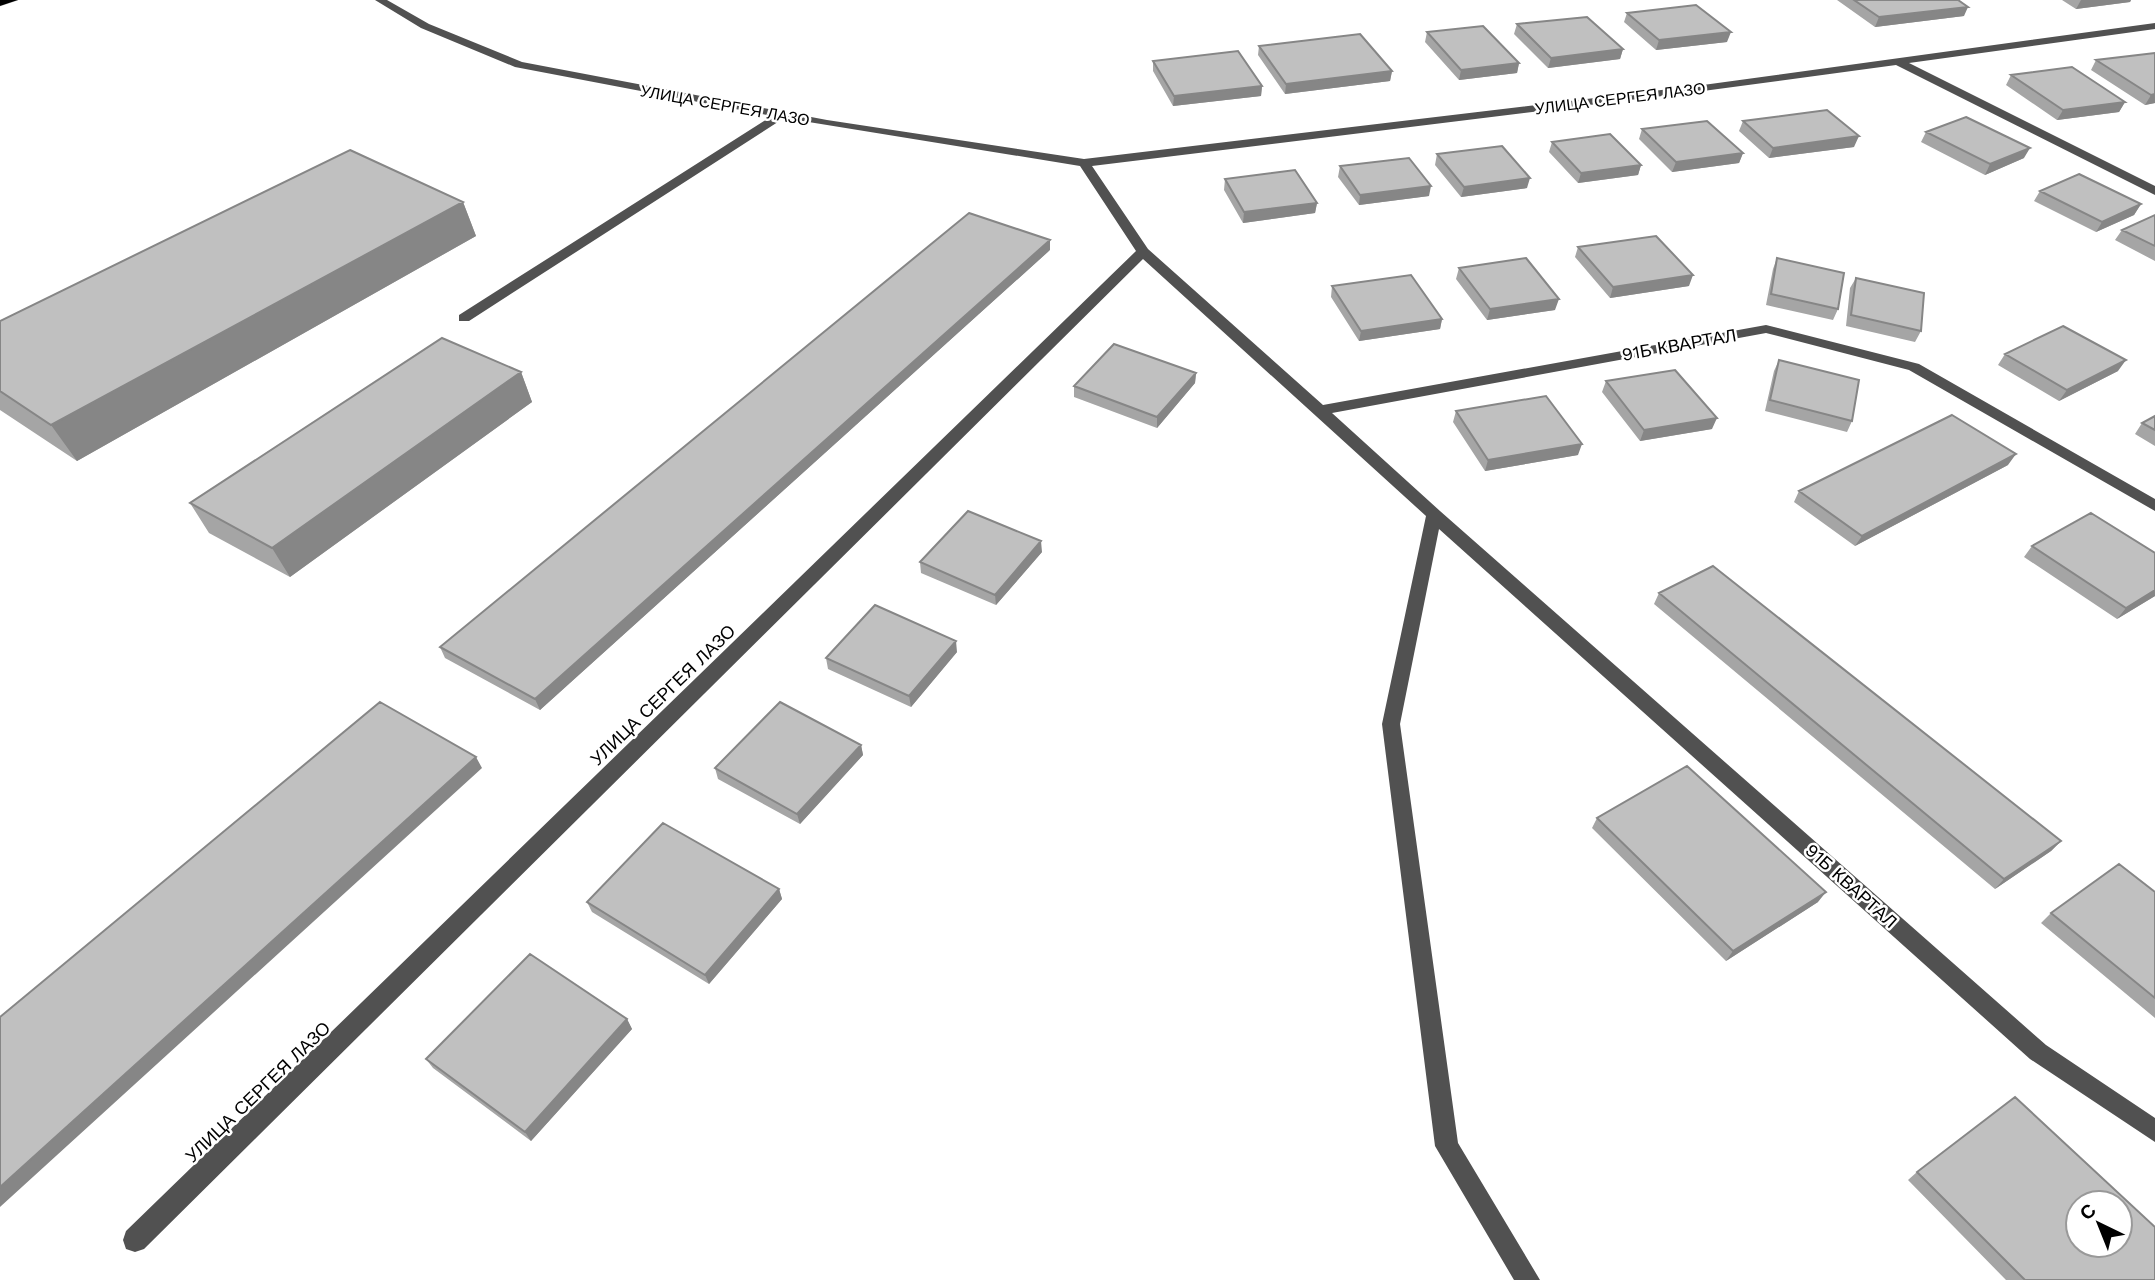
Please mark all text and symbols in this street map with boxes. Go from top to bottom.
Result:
street label: УЛИЦА СЕРГЕЯ ЛАЗО [1534,79,1706,118]
street label: УЛИЦА СЕРГЕЯ ЛАЗО [639,81,811,130]
street label: 91Б КВАРТАЛ [1620,324,1738,365]
street label: УЛИЦА СЕРГЕЯ ЛАЗО [586,620,739,769]
street label: 91Б КВАРТАЛ [1801,839,1901,932]
street label: УЛИЦА СЕРГЕЯ ЛАЗО [181,1017,334,1166]
north arrow [2064,1189,2134,1259]
text: С [2075,1199,2101,1225]

